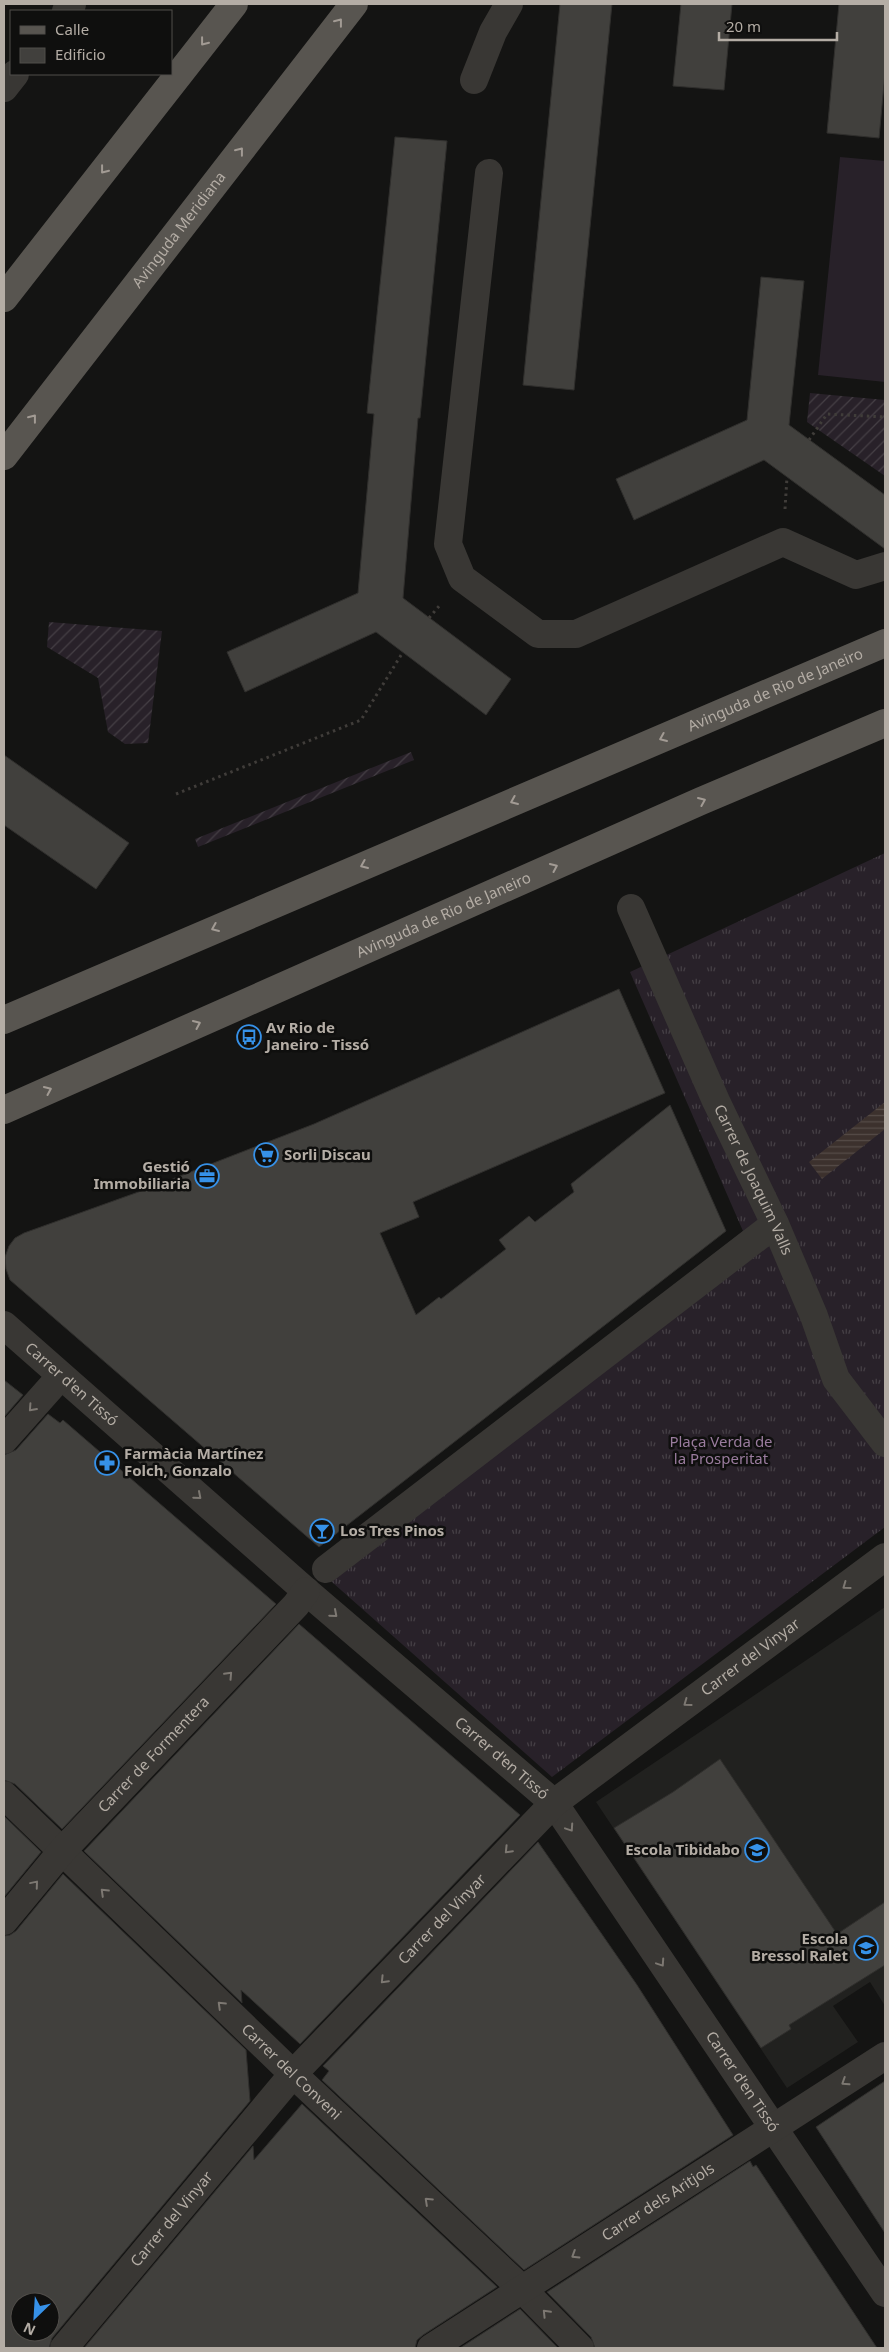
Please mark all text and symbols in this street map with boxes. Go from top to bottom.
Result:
legend [10,10,172,75]
scale bar [719,10,836,42]
text: 20 m [726,16,761,36]
text: Calle [55,19,89,39]
one-way arrow [334,19,342,28]
one-way arrow [201,36,209,45]
text: Edificio [55,44,106,64]
one-way arrow [234,147,243,157]
one-way arrow [101,164,109,173]
street label: Avinguda Meridiana [127,167,230,291]
one-way arrow [28,415,36,424]
street label: Avinguda de Rio de Janeiro [684,643,866,735]
one-way arrow [659,732,668,742]
one-way arrow [510,795,519,806]
one-way arrow [697,796,706,807]
one-way arrow [360,859,369,869]
one-way arrow [549,862,558,873]
street label: Avinguda de Rio de Janeiro [353,867,534,962]
one-way arrow [211,923,219,933]
place label: Av Rio de Janeiro - Tissó [264,1017,369,1054]
one-way arrow [192,1020,201,1031]
bus stop icon: Av Rio de Janeiro - Tissó [236,1024,262,1050]
one-way arrow [43,1086,52,1096]
street label: Carrer de Joaquim Valls [710,1101,798,1258]
supermarket icon: Sorli Discau [253,1142,279,1168]
place label: Sorli Discau [284,1144,371,1164]
place label: Gestió Immobiliaria [93,1156,190,1193]
office icon: Gestió Immobiliaria [194,1163,220,1189]
street label: Carrer d'en Tissó [21,1337,123,1430]
one-way arrow [29,1403,38,1412]
park label: Plaça Verda de la Prosperitat [669,1431,773,1468]
place label: Farmàcia Martínez Folch, Gonzalo [124,1443,263,1480]
pharmacy icon: Farmàcia Martínez Folch, Gonzalo [94,1450,120,1476]
one-way arrow [192,1491,201,1500]
bar icon: Los Tres Pinos [309,1518,335,1544]
place label: Los Tres Pinos [340,1520,444,1540]
one-way arrow [842,1580,852,1589]
one-way arrow [328,1609,337,1618]
street label: Carrer del Vinyar [696,1613,803,1700]
one-way arrow [223,1672,232,1681]
street label: Carrer de Formentera [93,1691,213,1816]
one-way arrow [683,1697,693,1706]
street label: Carrer d'en Tissó [451,1712,554,1803]
one-way arrow [564,1822,573,1832]
school or university icon: Escola Tibidabo [744,1837,770,1863]
place label: Escola Tibidabo [625,1839,740,1859]
one-way arrow [505,1845,514,1854]
street label: Carrer del Vinyar [393,1869,490,1968]
one-way arrow [29,1880,38,1889]
one-way arrow [101,1889,110,1898]
place label: Escola Bressol Ralet [751,1928,848,1965]
school or university icon: Escola Bressol Ralet [853,1935,879,1961]
one-way arrow [655,1957,664,1967]
one-way arrow [381,1975,390,1984]
one-way arrow [218,2002,227,2011]
street label: Carrer del Conveni [238,2019,346,2124]
street label: Carrer d'en Tissó [702,2027,784,2135]
one-way arrow [841,2076,850,2086]
street label: Carrer dels Aritjols [597,2157,718,2245]
street label: Carrer del Vinyar [125,2167,217,2270]
one-way arrow [425,2198,434,2207]
one-way arrow [571,2249,581,2258]
north arrow [10,2292,60,2342]
one-way arrow [543,2310,552,2319]
text: N [20,2318,38,2340]

